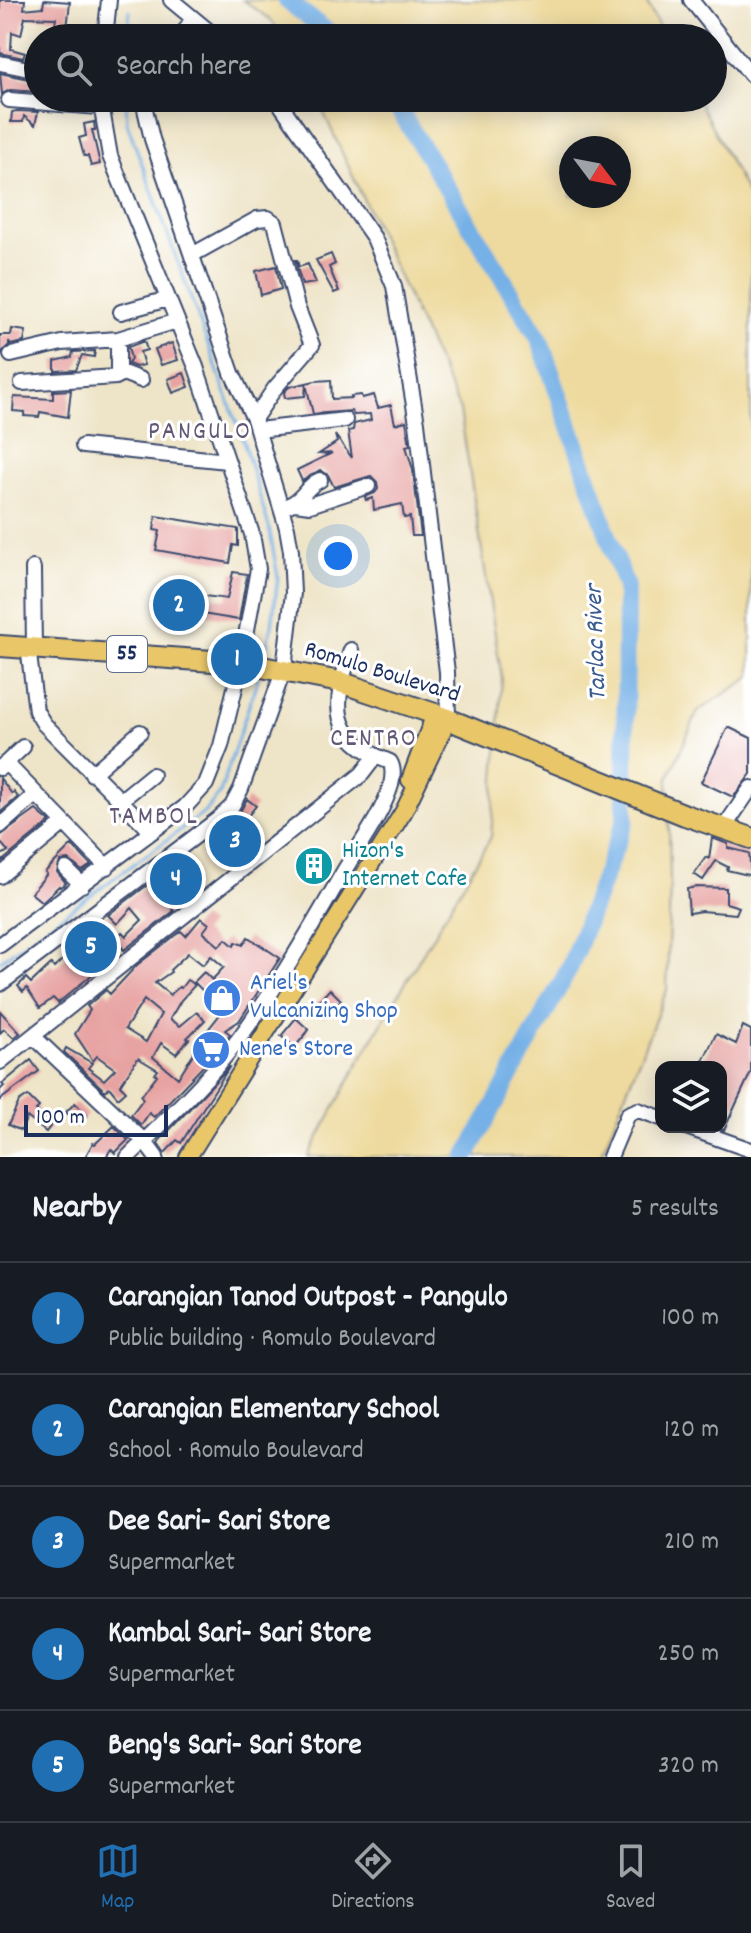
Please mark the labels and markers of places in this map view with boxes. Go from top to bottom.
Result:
pin: 2 [153,575,205,635]
pin: 1 [211,629,263,689]
pin: 3 [209,811,261,871]
place label: Hizon's Internet Cafe [342,835,467,897]
building icon: Hizon's Internet Cafe [293,845,335,887]
pin: 4 [150,849,202,909]
pin: 5 [65,917,117,977]
place label: Ariel's Vulcanizing Shop [250,967,398,1029]
shop icon: Ariel's Vulcanizing Shop [201,977,243,1019]
supermarket icon: Nene's Store [190,1029,232,1071]
place label: Nene's Store [239,1033,353,1067]

